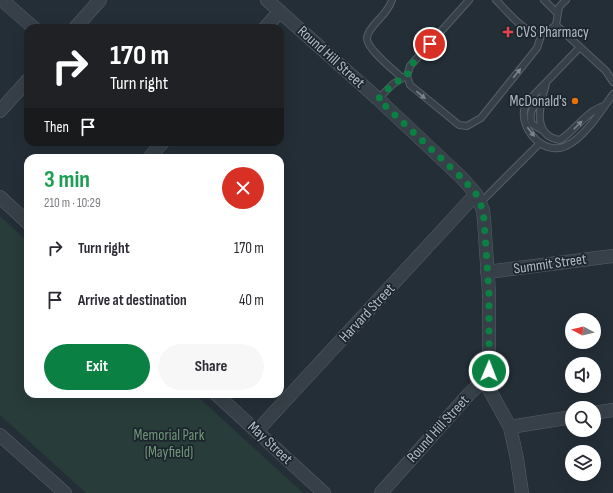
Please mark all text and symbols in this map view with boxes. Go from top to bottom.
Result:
street label: Round Hill Street [293,22,369,93]
place label: CVS Pharmacy [516,23,589,42]
pin [413,27,447,61]
marker: CVS Pharmacy [503,27,513,37]
icon: arrive [419,33,441,55]
text: 170 m [110,39,169,72]
icon: right [44,40,96,92]
one-way arrow [513,68,521,79]
text: Turn right [110,73,168,94]
one-way arrow [416,90,427,99]
place label: McDonald's [510,92,567,111]
marker: McDonald's [570,96,580,106]
icon: arrive [77,116,99,138]
text: Then [44,118,69,137]
one-way arrow [573,120,583,129]
one-way arrow [527,127,535,138]
text: 3 min [44,165,90,194]
button: close [222,167,264,209]
text: 210 m · 10:29 [44,195,101,211]
icon: right [44,237,66,259]
text: Turn right [78,239,130,258]
text: 170 m [234,239,264,258]
street label: Summit Street [512,249,588,279]
street label: Harvard Street [335,279,399,346]
icon: arrive [44,289,66,311]
text: Arrive at destination [78,291,187,310]
text: 40 m [239,291,264,310]
north arrow [565,313,601,349]
map controls [565,313,601,481]
button: Exit [44,344,150,390]
button: Share [158,344,264,390]
position arrow [468,350,510,392]
button: sound [565,357,601,393]
street label: Round Hill Street [403,391,474,467]
button: search [565,401,601,437]
street label: May Street [244,417,297,469]
park label: Memorial Park (Mayfield) [134,426,205,462]
button: layers [565,445,601,481]

